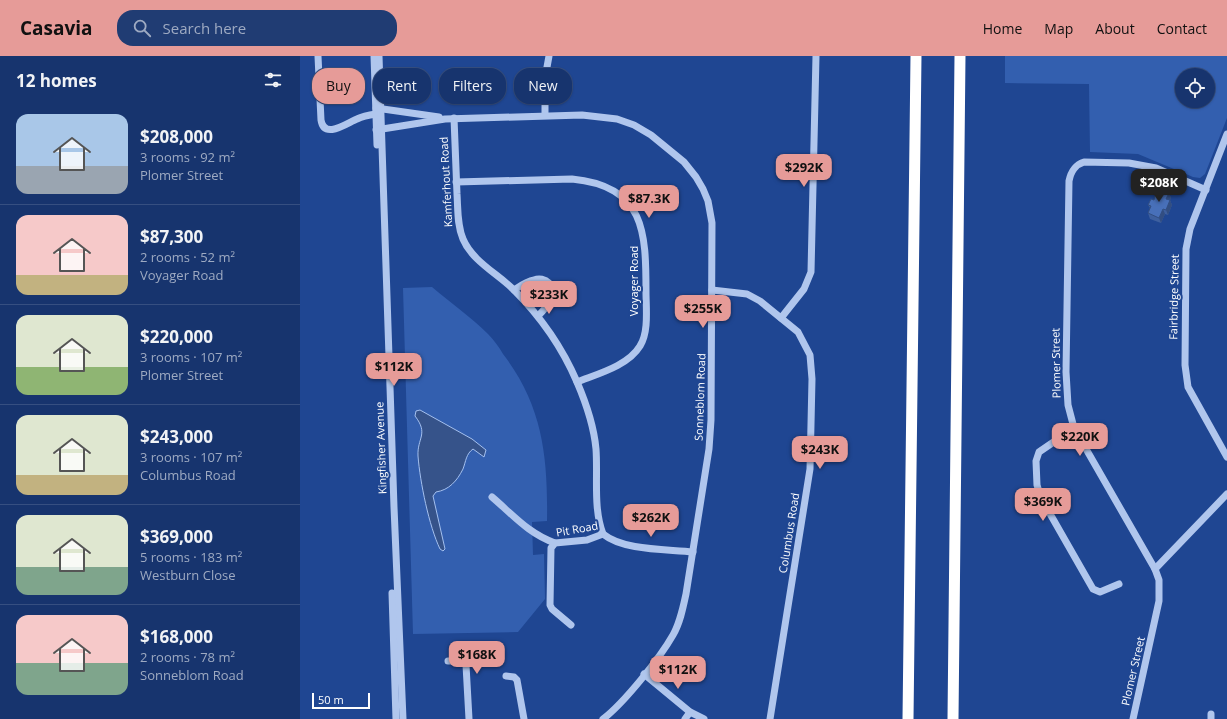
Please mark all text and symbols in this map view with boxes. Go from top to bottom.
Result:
search box [117,10,397,46]
text: Casavia [20,15,93,41]
icon: search [131,17,153,39]
text: Search here [163,18,246,38]
text: Home [983,19,1022,38]
text: Map [1044,19,1073,38]
text: About [1095,19,1135,38]
text: Contact [1157,19,1207,38]
chip: Buy [312,68,365,104]
chip: Rent [373,68,431,104]
chip: Filters [439,68,506,104]
chip: New [514,68,572,104]
map controls [1175,68,1215,108]
button: locate [1175,68,1215,108]
text: 12 homes [16,69,97,92]
icon: filters [262,69,284,91]
text: $208,000 [140,125,213,148]
icon: home [48,130,96,178]
street label: Kamferhout Road [436,136,455,228]
text: 3 rooms · 92 m² [140,148,235,166]
pin: $292K [776,154,832,188]
text: $292K [785,158,823,176]
text: Plomer Street [140,166,223,184]
pin: $208K [1131,169,1187,203]
text: $208K [1140,173,1178,191]
pin: $87.3K [616,185,682,219]
text: $87.3K [628,189,670,207]
text: $87,300 [140,225,203,248]
icon: home [48,231,96,279]
street label: Voyager Road [626,246,641,316]
text: 2 rooms · 52 m² [140,248,235,266]
street label: Fairbridge Street [1165,254,1182,340]
text: Voyager Road [140,266,223,284]
pin: $233K [521,281,577,315]
text: $233K [530,285,568,303]
pin: $255K [675,295,731,329]
text: $255K [684,299,722,317]
text: $220,000 [140,325,213,348]
street label: Plomer Street [1047,328,1064,398]
icon: home [48,331,96,379]
text: 3 rooms · 107 m² [140,348,242,366]
pin: $112K [366,353,422,387]
street label: Sonneblom Road [690,353,709,441]
text: $112K [375,357,413,375]
text: Plomer Street [140,366,223,384]
street label: Kingfisher Avenue [371,402,390,495]
pin: $220K [1052,423,1108,457]
text: $243,000 [140,425,213,448]
text: $220K [1061,427,1099,445]
icon: home [48,431,96,479]
pin: $243K [792,436,848,470]
text: $243K [801,440,839,458]
text: 3 rooms · 107 m² [140,448,242,466]
text: Columbus Road [140,466,236,484]
pin: $369K [1015,488,1071,522]
street label: Columbus Road [775,492,802,574]
text: $369K [1024,492,1062,510]
pin: $262K [623,504,679,538]
text: $262K [632,508,670,526]
street label: Pit Road [555,517,599,540]
text: $369,000 [140,525,213,548]
icon: home [48,531,96,579]
text: 5 rooms · 183 m² [140,548,242,566]
text: Westburn Close [140,566,236,584]
text: $168,000 [140,625,213,648]
icon: home [48,631,96,679]
street label: Plomer Street [1117,635,1148,707]
pin: $168K [449,641,505,675]
text: $168K [458,645,496,663]
text: 2 rooms · 78 m² [140,648,235,666]
pin: $112K [650,656,706,690]
text: $112K [659,660,697,678]
text: Sonneblom Road [140,666,244,684]
scale bar [312,691,370,710]
text: 50 m [318,692,344,707]

